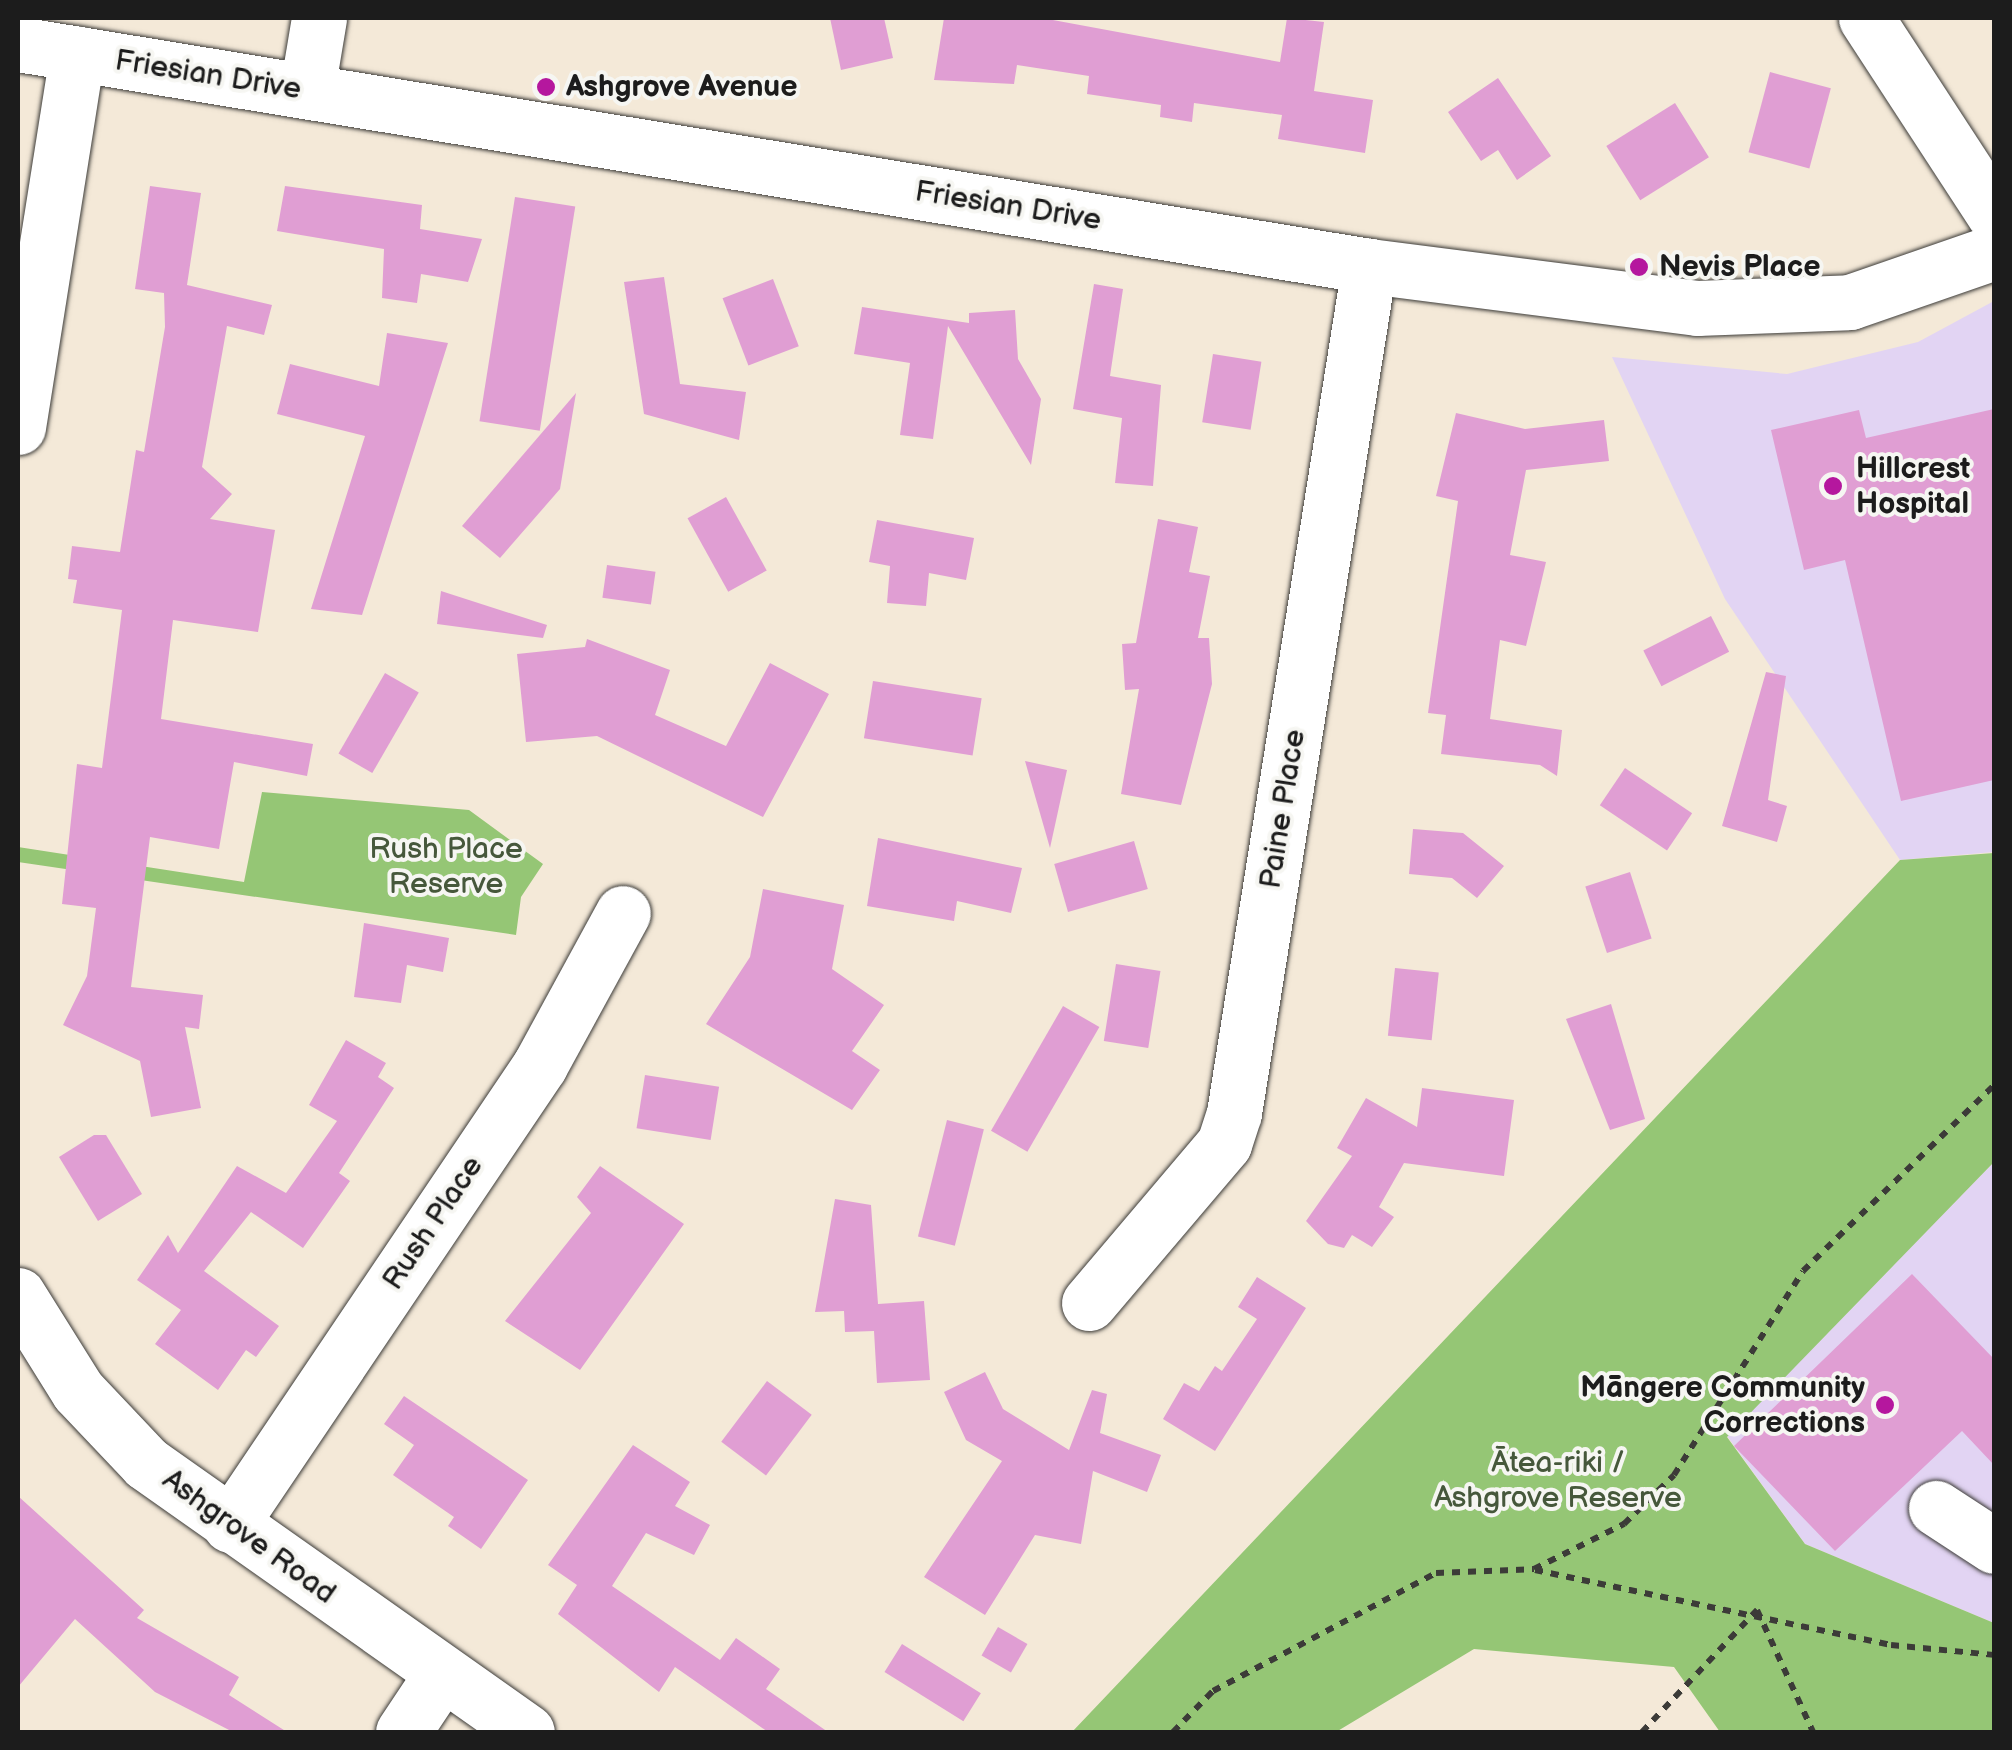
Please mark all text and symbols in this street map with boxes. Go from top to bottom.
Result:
street label: Friesian Drive [112,43,304,107]
place label: Ashgrove Avenue [566,69,797,105]
marker: Ashgrove Avenue [535,76,557,98]
street label: Friesian Drive [912,174,1104,238]
place label: Nevis Place [1659,249,1820,285]
marker: Nevis Place [1628,256,1650,278]
place label: Hillcrest Hospital [1856,451,1970,522]
marker: Hillcrest Hospital [1820,473,1846,499]
street label: Paine Place [1253,727,1313,891]
park label: Rush Place Reserve [369,831,523,902]
street label: Rush Place [375,1149,491,1297]
place label: Māngere Community Corrections [1580,1370,1865,1440]
marker: Māngere Community Corrections [1874,1394,1896,1416]
park label: Ātea-riki / Ashgrove Reserve [1434,1445,1682,1516]
street label: Ashgrove Road [155,1462,343,1612]

